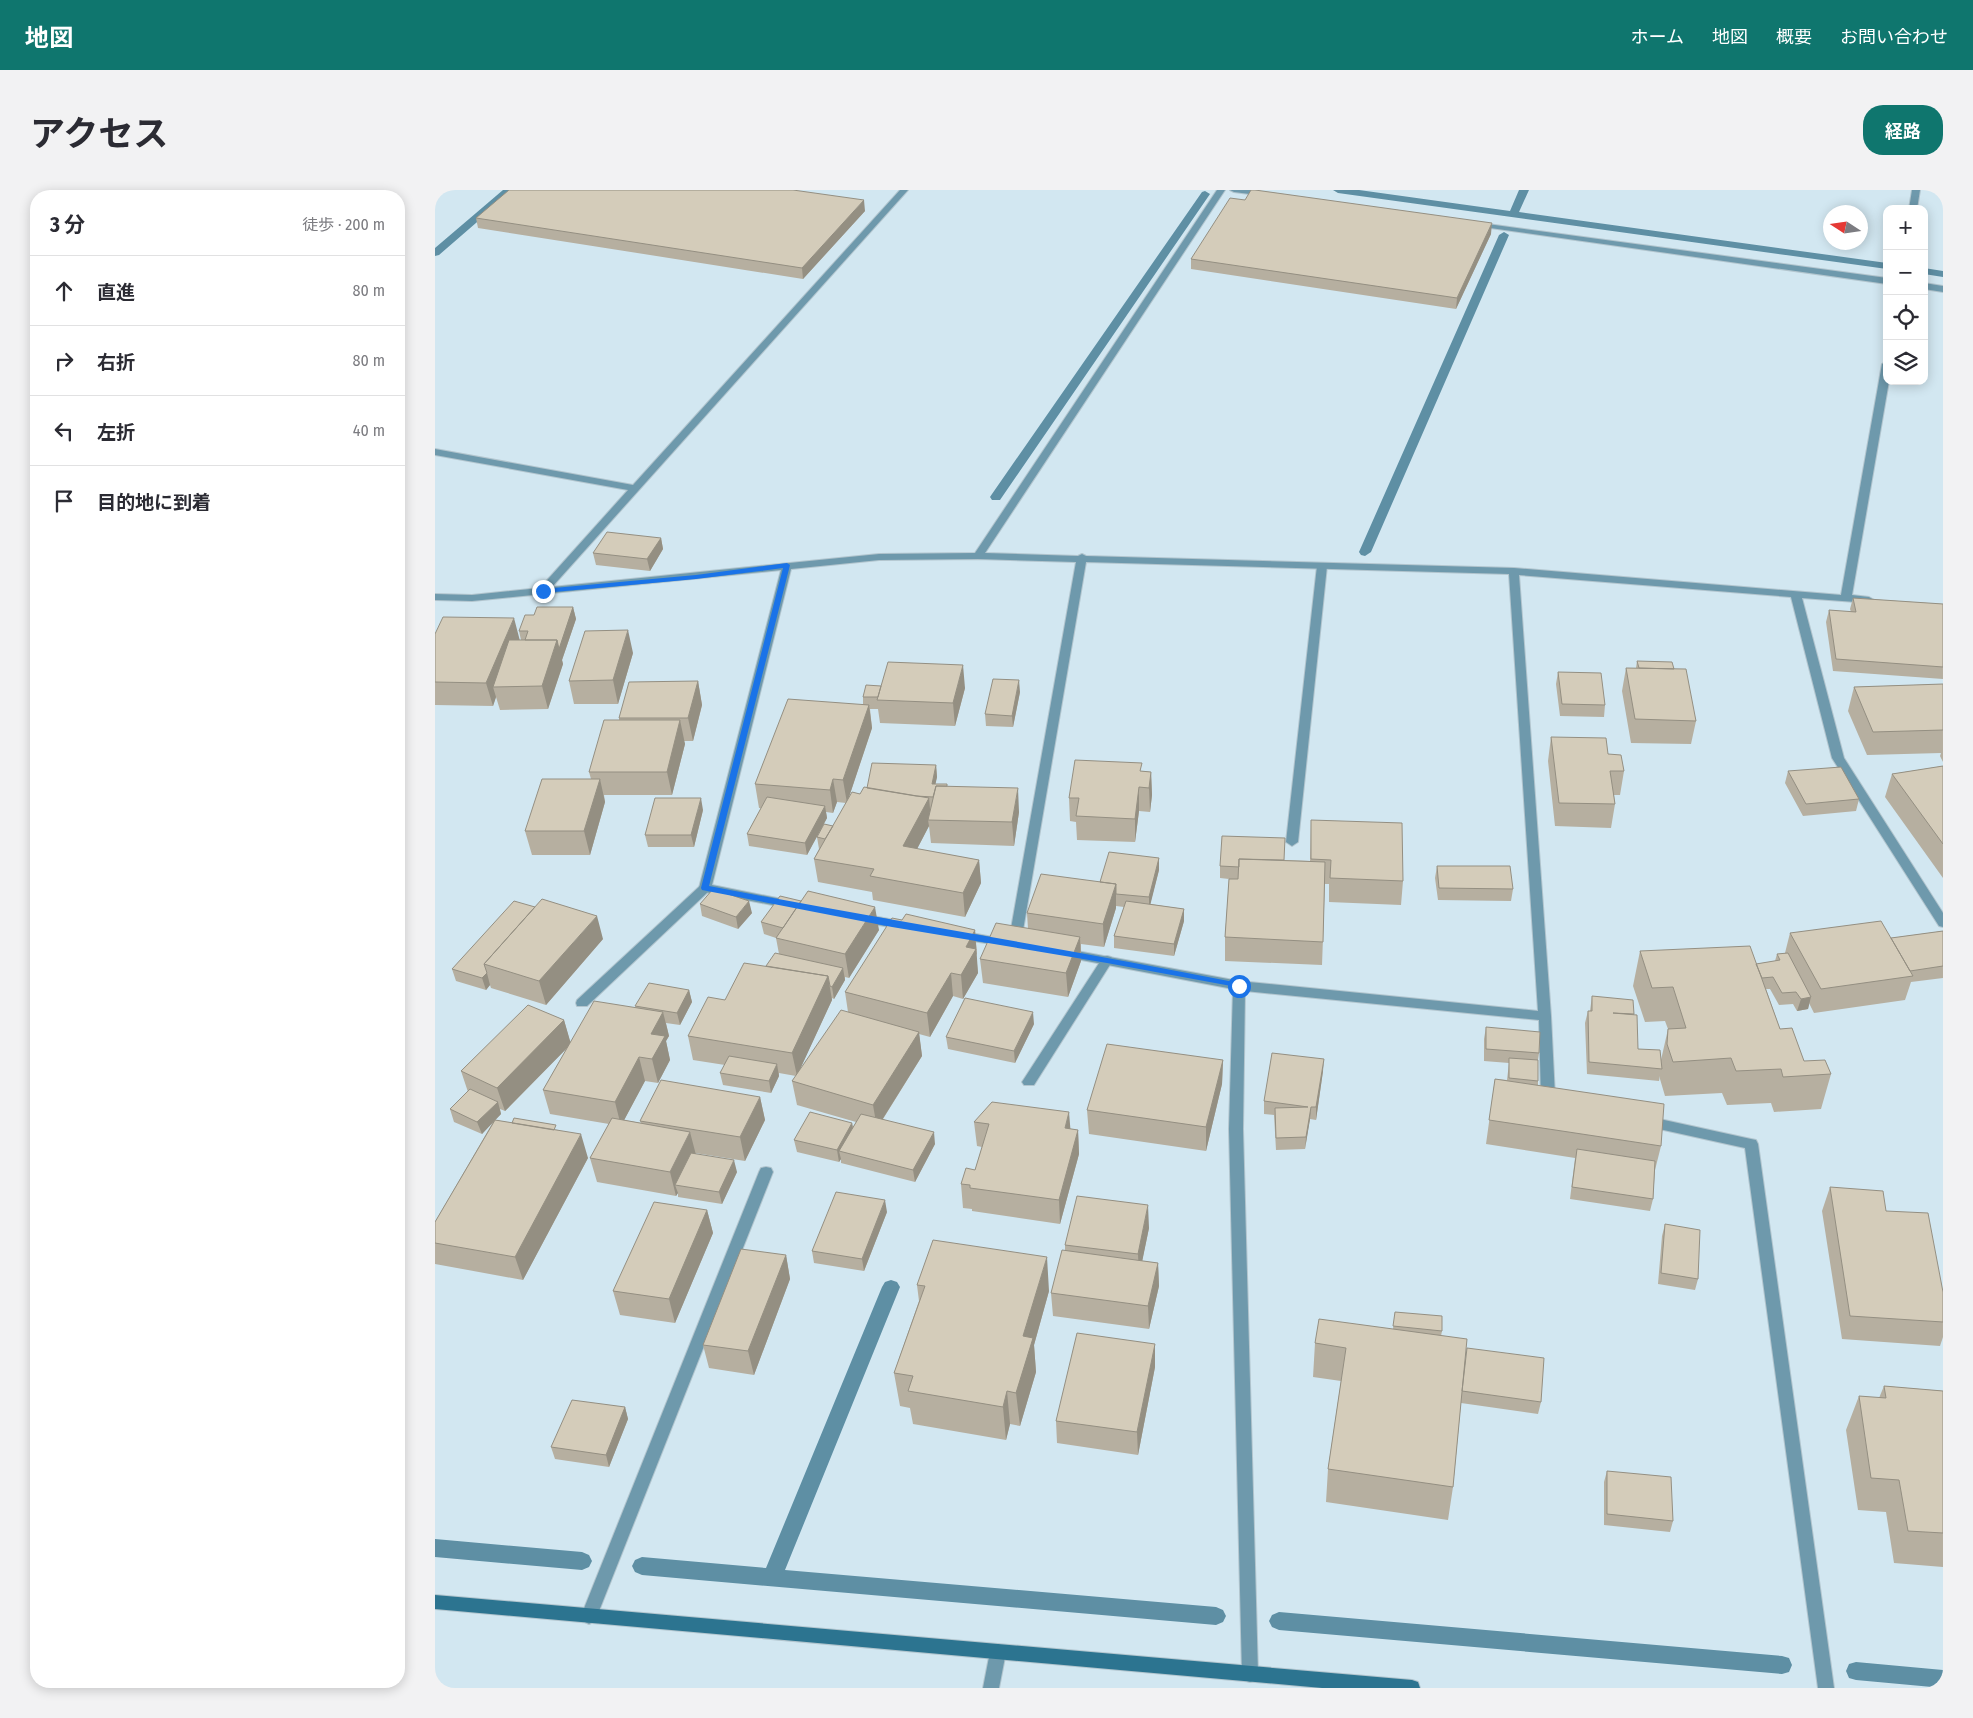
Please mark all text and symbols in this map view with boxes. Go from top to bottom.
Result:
text: 地図 [25,24,73,52]
text: ホーム [1631,26,1684,48]
text: 地図 [1712,26,1748,48]
text: 概要 [1776,26,1812,48]
text: お問い合わせ [1840,26,1948,48]
button: 経路 [1863,105,1943,155]
text: アクセス [30,113,168,155]
north arrow [1823,205,1868,250]
map controls [1883,205,1928,385]
button: + [1883,205,1928,250]
text: 3 分 [50,212,85,238]
text: 徒歩 · 200 m [302,215,385,234]
button: − [1883,250,1928,295]
icon: ahead [50,277,78,305]
text: 直進 [97,281,135,304]
text: 80 m [353,281,385,300]
button: locate [1883,295,1928,340]
button: layers [1883,340,1928,385]
icon: right [50,347,78,375]
text: 右折 [97,351,135,374]
text: 80 m [353,351,385,370]
icon: left [50,417,78,445]
text: 左折 [97,421,135,444]
text: 40 m [353,421,385,440]
icon: arrive [50,487,78,515]
text: 目的地に到着 [97,491,211,514]
route end [532,580,555,603]
route start [1228,975,1251,998]

